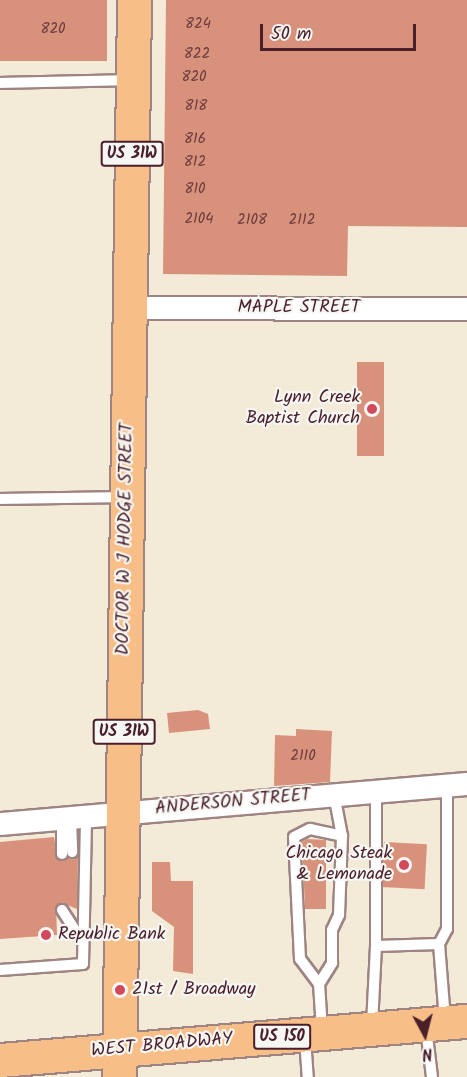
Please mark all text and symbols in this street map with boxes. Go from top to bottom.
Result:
scale bar [263,12,419,50]
house number: 824 [185,16,211,34]
text: 50 m [271,20,311,49]
house number: 820 [40,21,66,39]
house number: 822 [184,46,210,64]
house number: 820 [181,69,207,87]
house number: 818 [185,98,207,116]
house number: 816 [184,131,206,149]
road number: US 31W [100,141,164,167]
house number: 812 [184,154,206,172]
house number: 810 [184,181,206,199]
house number: 2104 [184,211,214,229]
house number: 2108 [237,212,267,230]
house number: 2112 [289,212,315,230]
street label: MAPLE STREET [238,297,360,319]
place label: Lynn Creek Baptist Church [246,388,360,430]
marker: Lynn Creek Baptist Church [365,402,379,416]
street label: DOCTOR W J HODGE STREET [113,423,139,655]
road number: US 31W [92,719,156,745]
house number: 2110 [290,748,316,766]
street label: ANDERSON STREET [154,785,312,821]
place label: Chicago Steak & Lemonade [285,844,392,886]
marker: Chicago Steak & Lemonade [397,858,411,872]
place label: Republic Bank [58,924,165,946]
marker: Republic Bank [39,928,53,942]
place label: 21st / Broadway [132,979,256,1001]
marker: 21st / Broadway [113,983,127,997]
north arrow [395,1005,455,1065]
road number: US 150 [252,1024,312,1050]
street label: WEST BROADWAY [90,1029,234,1063]
text: N [421,1040,434,1066]

